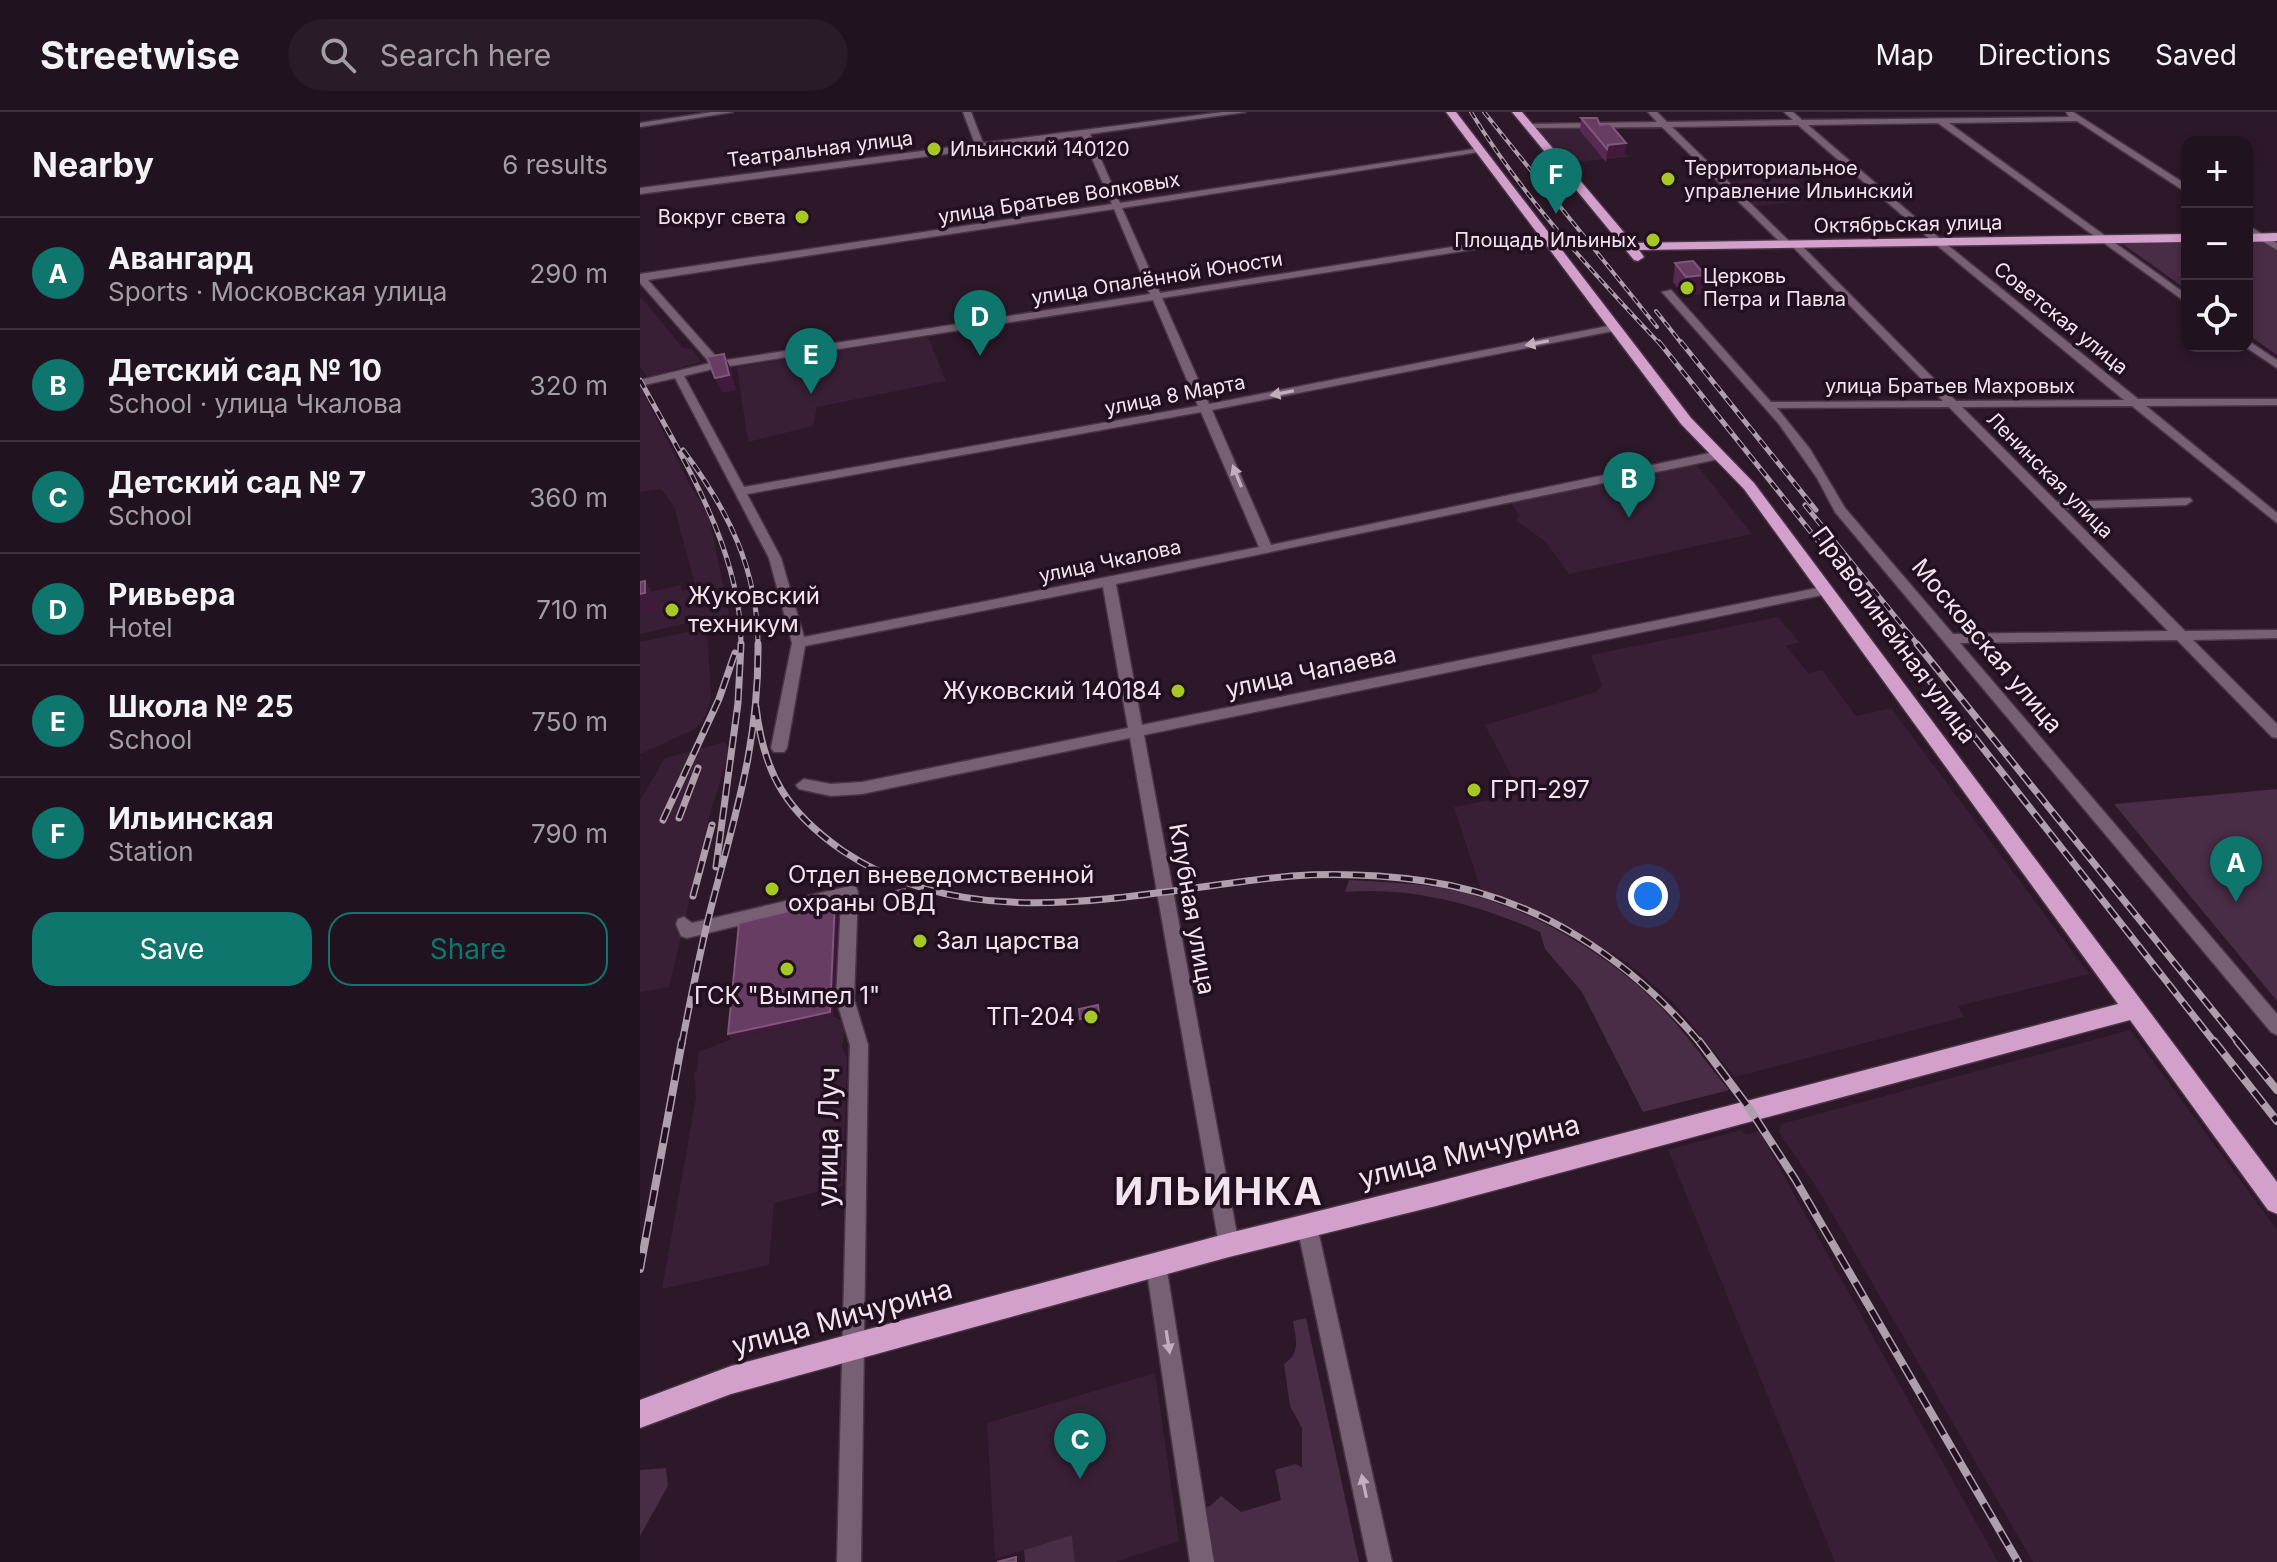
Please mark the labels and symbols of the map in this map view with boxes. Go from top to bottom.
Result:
street label: Театральная улица [726,126,914,172]
place label: Ильинский 140120 [950,137,1130,161]
marker: Ильинский 140120 [925,140,943,158]
pin: F [1530,148,1582,214]
place label: Территориальное управление Ильинский [1684,156,1913,203]
street label: улица Братьев Волковых [936,167,1182,229]
marker: Территориальное управление Ильинский [1659,170,1677,188]
place label: Вокруг света [658,205,786,229]
marker: Вокруг света [793,208,811,226]
street label: Октябрьская улица [1813,210,2003,238]
place label: Площадь Ильиных [1454,228,1637,252]
marker: Площадь Ильиных [1644,231,1662,249]
street label: улица Опалённой Юности [1030,246,1284,310]
street label: Советская улица [1989,257,2133,379]
place label: Церковь Петра и Павла [1703,264,1846,311]
marker: Церковь Петра и Павла [1678,279,1696,297]
pin: D [954,290,1006,356]
pin: E [785,328,837,394]
one-way arrow [1524,338,1549,350]
street label: улица 8 Марта [1103,370,1247,420]
street label: улица Братьев Махровых [1825,374,2075,398]
one-way arrow [1269,388,1294,400]
street label: Ленинская улица [1982,407,2118,543]
pin: B [1603,452,1655,518]
one-way arrow [1230,464,1243,488]
street label: Праволинейная улица [1806,521,1983,749]
street label: улица Чкалова [1037,534,1183,588]
street label: Московская улица [1906,553,2069,739]
place label: Жуковский техникум [688,581,820,638]
marker: Жуковский техникум [663,601,681,619]
street label: улица Чапаева [1223,639,1399,704]
place label: Жуковский 140184 [943,676,1162,705]
marker: Жуковский 140184 [1169,682,1187,700]
place label: ГРП-297 [1490,775,1590,804]
marker: ГРП-297 [1465,781,1483,799]
street label: Клубная улица [1163,821,1222,997]
pin: A [2210,836,2262,902]
place label: Отдел вневедомственной охраны ОВД [788,860,1094,917]
your location [1628,876,1668,916]
marker: Отдел вневедомственной охраны ОВД [763,880,781,898]
place label: Зал царства [936,926,1080,955]
marker: Зал царства [911,932,929,950]
marker: ГСК "Вымпел 1" [778,960,796,978]
place label: ГСК "Вымпел 1" [694,981,880,1010]
place label: ТП-204 [986,1002,1075,1031]
marker: ТП-204 [1082,1008,1100,1026]
street label: улица Луч [810,1067,846,1207]
street label: улица Мичурина [1355,1107,1583,1195]
district label: ИЛЬИНКА [1114,1168,1324,1214]
street label: улица Мичурина [728,1271,956,1363]
one-way arrow [1162,1330,1175,1355]
pin: C [1054,1413,1106,1479]
one-way arrow [1357,1473,1370,1498]

